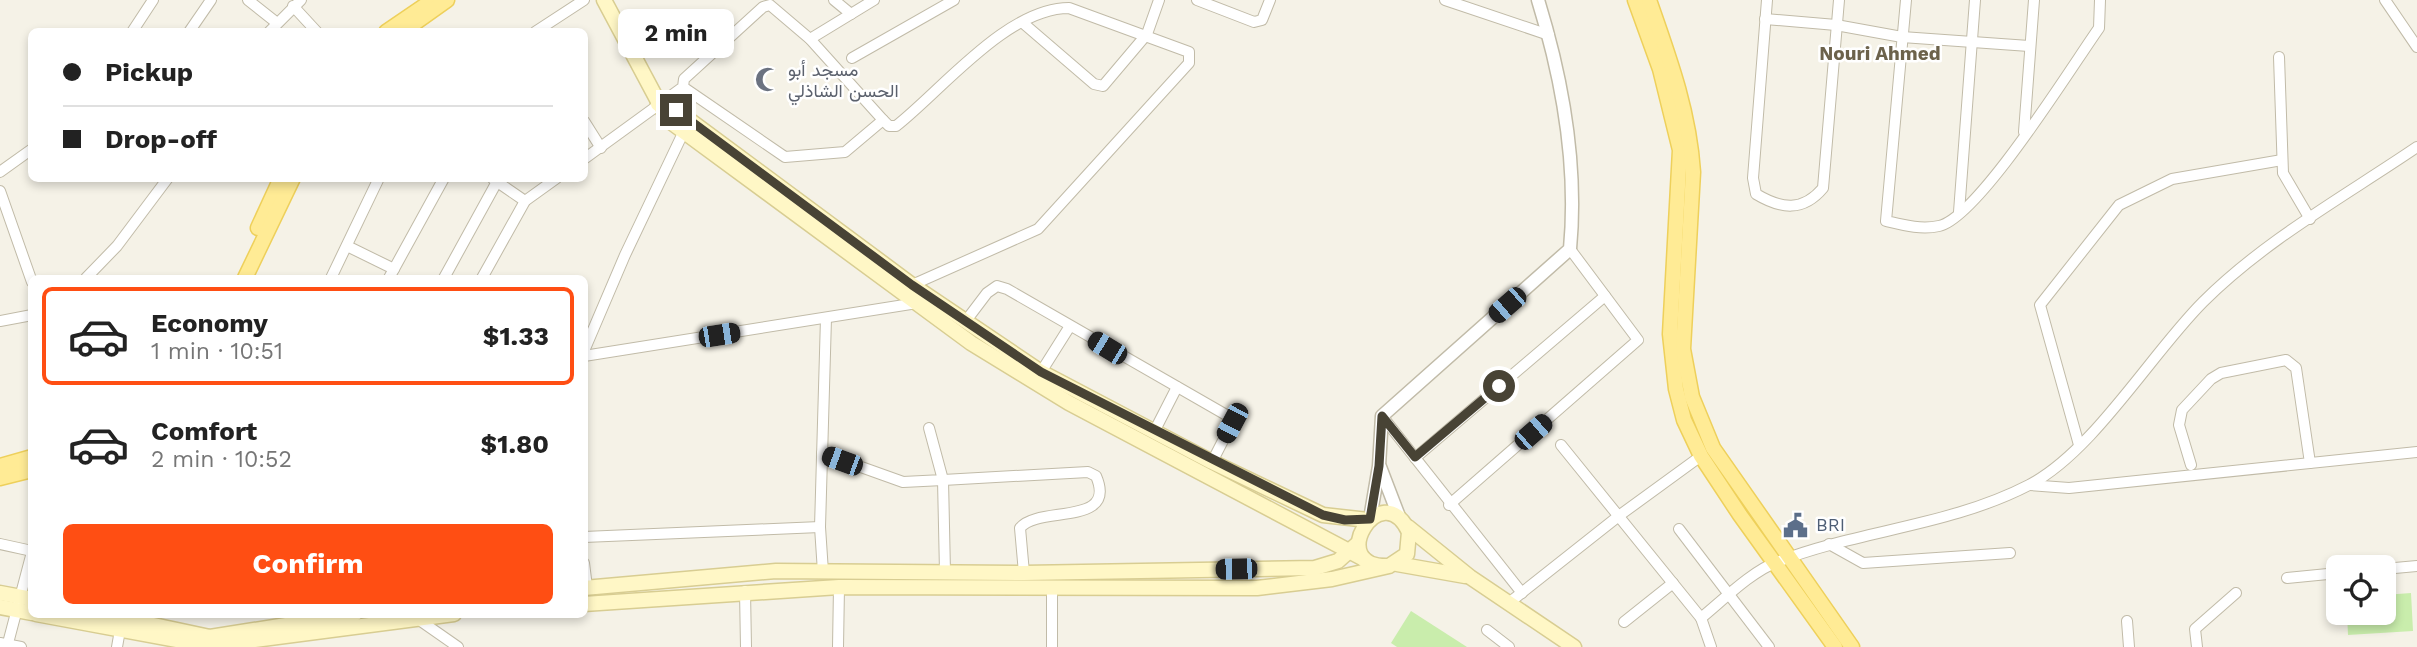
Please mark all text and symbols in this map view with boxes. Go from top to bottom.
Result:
callout: 2 min [618,8,734,57]
text: 2 min [645,20,707,47]
district label: Nouri Ahmed [1819,42,1941,65]
text: Pickup [105,57,193,87]
place label: مسجد أبو الحسن الشاذلي [788,59,899,106]
mosque icon: مسجد أبو الحسن الشاذلي [754,66,782,94]
route end [660,94,692,126]
text: Drop-off [105,124,217,154]
car [1485,283,1530,327]
icon: car [67,305,130,368]
text: Economy [151,308,268,338]
text: $1.33 [483,321,549,351]
car [697,321,742,349]
car [1084,328,1131,368]
text: 1 min · 10:51 [151,338,283,365]
route start [1483,370,1515,402]
car [1213,400,1252,446]
car [1511,410,1556,454]
icon: car [67,413,130,476]
text: Comfort [151,416,257,446]
text: $1.80 [481,429,549,459]
car [819,444,866,478]
text: 2 min · 10:52 [151,446,292,473]
public building icon: BRI [1782,511,1810,539]
place label: BRI [1816,514,1845,535]
button: Confirm [63,524,553,604]
map controls [2326,555,2396,625]
button: locate [2326,555,2396,625]
car [1215,558,1258,580]

